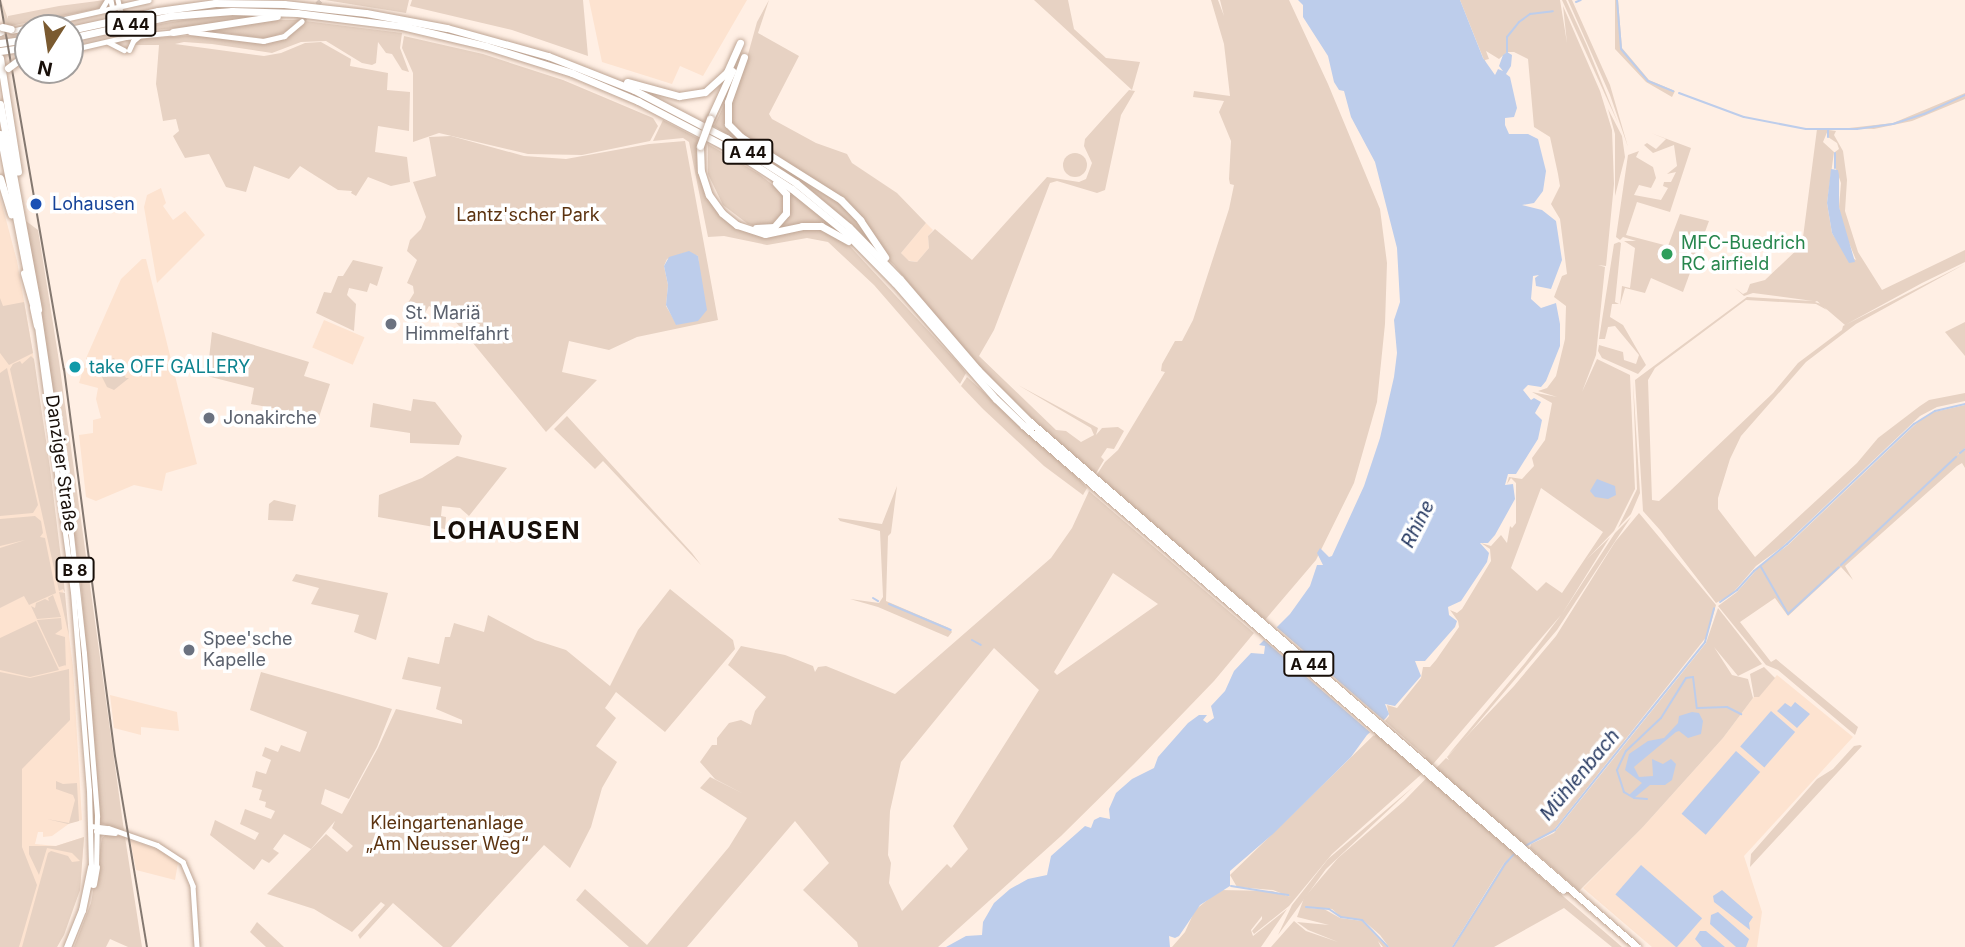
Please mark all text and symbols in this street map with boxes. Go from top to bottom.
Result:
road number: A 44 [105,12,157,36]
north arrow [14,14,84,84]
text: N [35,55,54,81]
road number: A 44 [722,140,774,164]
place label: Lohausen [52,193,135,215]
marker: Lohausen [26,194,46,214]
park label: Lantz'scher Park [456,204,600,226]
place label: MFC-Buedrich RC airfield [1681,233,1806,276]
marker: MFC-Buedrich RC airfield [1659,246,1675,262]
place label: St. Mariä Himmelfahrt [405,303,509,346]
marker: St. Mariä Himmelfahrt [383,316,399,332]
place label: take OFF GALLERY [89,356,250,378]
marker: take OFF GALLERY [67,359,83,375]
street label: Danziger Straße [41,394,81,532]
place label: Jonakirche [223,407,317,429]
marker: Jonakirche [201,410,217,426]
water label: Rhine [1396,496,1440,552]
district label: LOHAUSEN [434,517,580,545]
road number: B 8 [54,558,96,582]
place label: Spee'sche Kapelle [203,629,293,672]
marker: Spee'sche Kapelle [181,642,197,658]
road number: A 44 [1283,652,1335,677]
water label: Mühlenbach [1535,725,1625,825]
park label: Kleingartenanlage „Am Neusser Weg“ [365,813,529,856]

